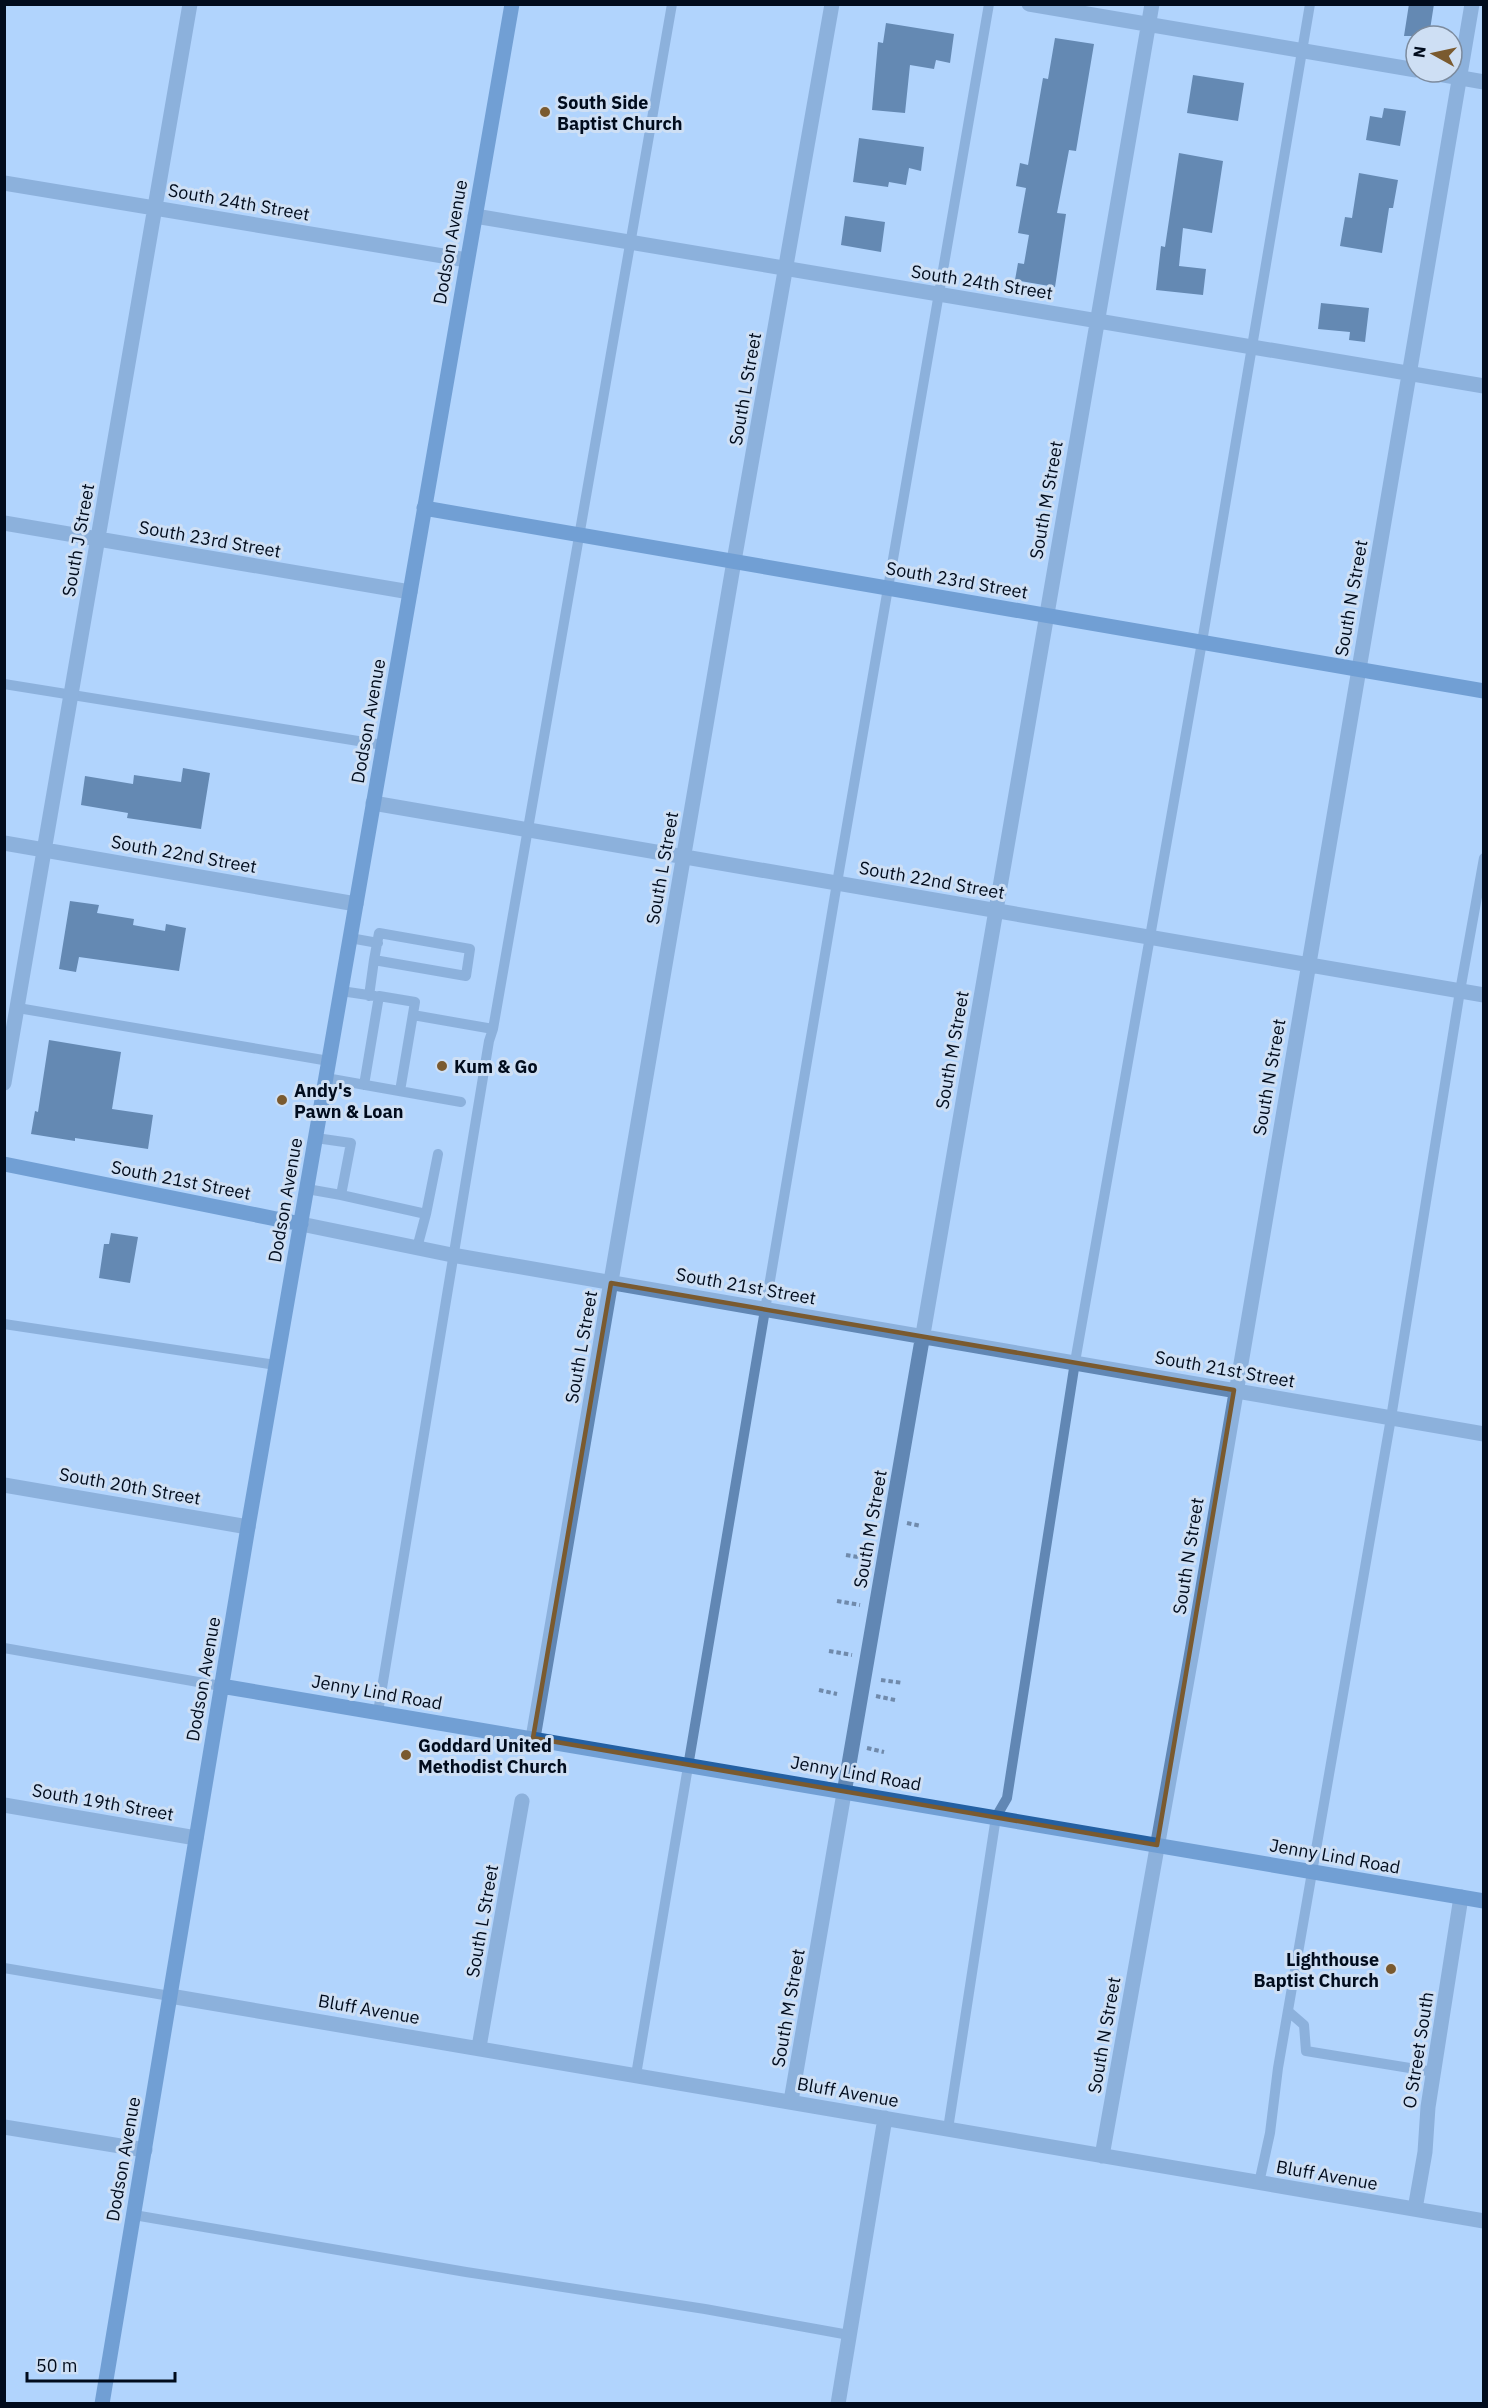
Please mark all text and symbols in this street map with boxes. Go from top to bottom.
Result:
north arrow [1404,24,1464,84]
text: N [1408,45,1430,59]
place label: South Side Baptist Church [557,91,683,135]
marker: South Side Baptist Church [538,105,552,119]
street label: South 24th Street [166,178,312,226]
street label: Dodson Avenue [428,178,472,306]
street label: South 24th Street [909,259,1055,305]
street label: South L Street [724,331,766,447]
street label: South M Street [1024,439,1068,561]
street label: South J Street [57,482,99,598]
street label: South 23rd Street [137,515,283,563]
street label: South N Street [1329,538,1373,658]
street label: South 23rd Street [884,556,1030,604]
street label: Dodson Avenue [346,657,390,785]
street label: South L Street [641,810,683,926]
street label: South 22nd Street [109,830,259,878]
street label: South 22nd Street [857,856,1007,904]
street label: South M Street [930,989,974,1111]
street label: South N Street [1247,1017,1291,1137]
place label: Kum & Go [454,1055,538,1078]
marker: Kum & Go [435,1059,449,1073]
place label: Andy's Pawn & Loan [294,1079,404,1123]
marker: Andy's Pawn & Loan [275,1093,289,1107]
street label: Dodson Avenue [263,1136,307,1264]
street label: South 21st Street [109,1155,253,1205]
street label: South 21st Street [674,1262,818,1310]
street label: South L Street [560,1289,602,1405]
street label: South 21st Street [1153,1345,1297,1393]
street label: South 20th Street [57,1462,203,1510]
street label: South M Street [848,1468,892,1590]
street label: South N Street [1167,1496,1209,1616]
street label: Dodson Avenue [181,1615,225,1743]
street label: Jenny Lind Road [310,1669,444,1715]
place label: Goddard United Methodist Church [418,1734,567,1778]
marker: Goddard United Methodist Church [399,1748,413,1762]
street label: Jenny Lind Road [789,1750,923,1796]
street label: South 19th Street [30,1778,176,1826]
street label: Jenny Lind Road [1268,1833,1402,1879]
street label: South L Street [461,1863,503,1979]
street label: South M Street [766,1947,810,2069]
place label: Lighthouse Baptist Church [1253,1948,1379,1992]
marker: Lighthouse Baptist Church [1384,1962,1398,1976]
street label: South N Street [1082,1975,1126,2095]
street label: Bluff Avenue [316,1989,422,2029]
street label: O Street South [1397,1990,1439,2110]
street label: Bluff Avenue [795,2072,901,2112]
street label: Dodson Avenue [101,2095,145,2223]
street label: Bluff Avenue [1274,2155,1380,2195]
scale bar [27,2345,176,2383]
text: 50 m [36,2354,78,2377]

